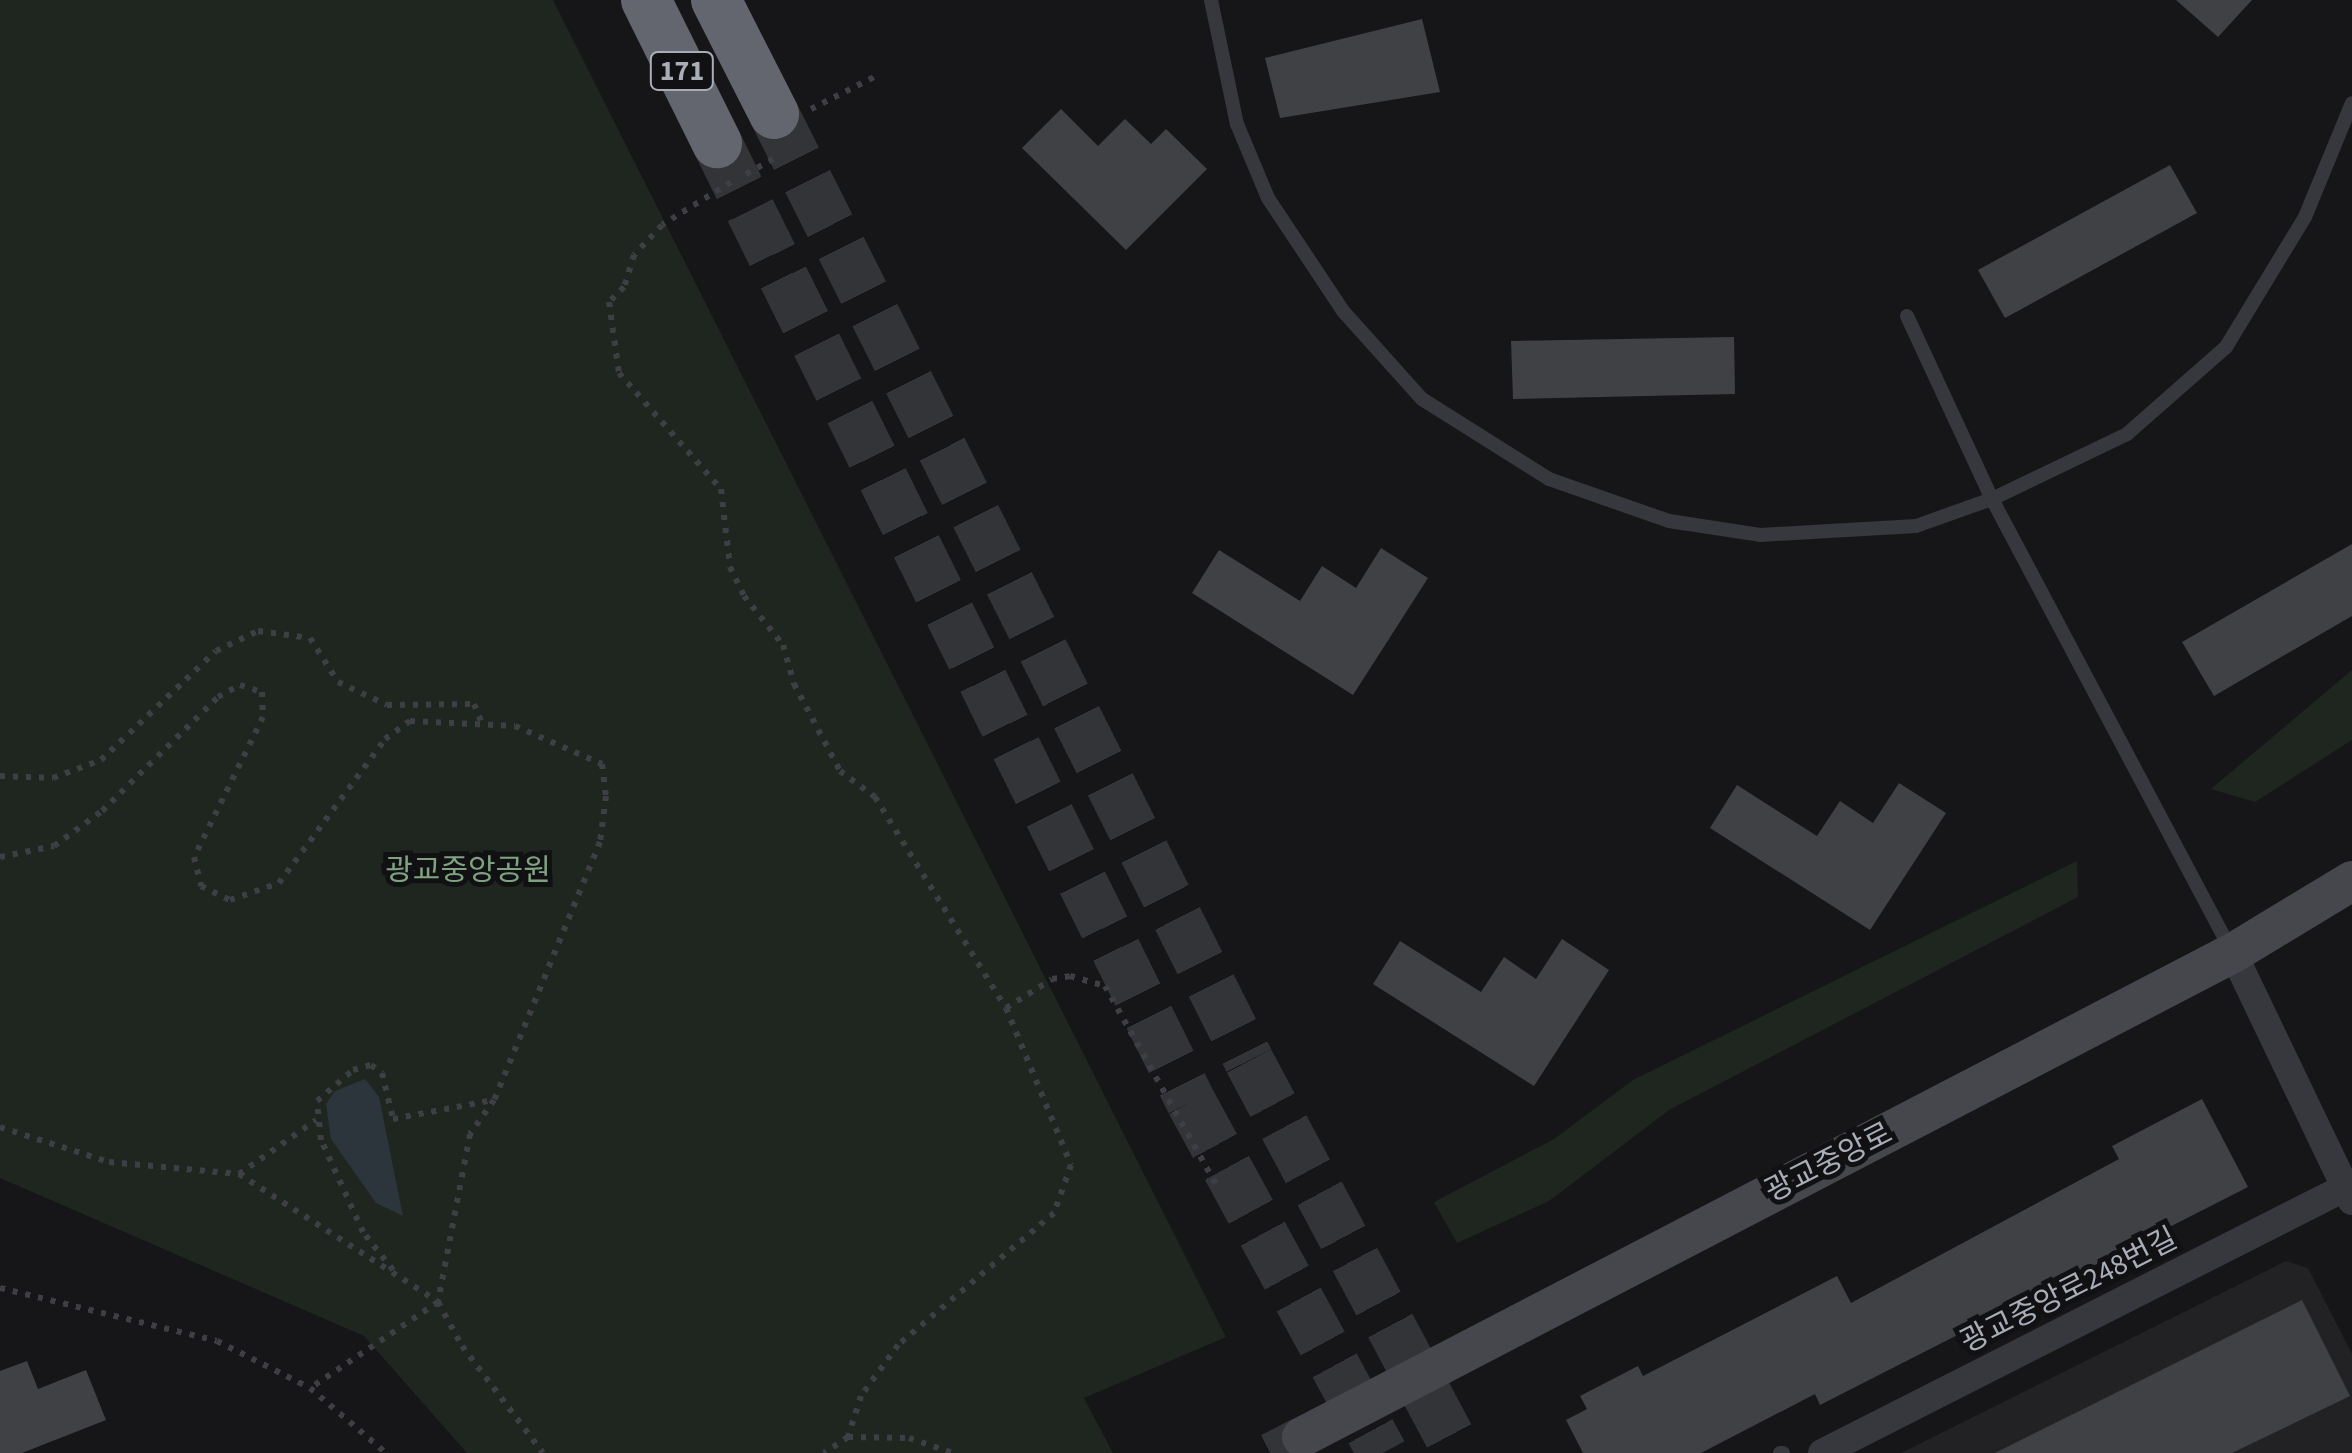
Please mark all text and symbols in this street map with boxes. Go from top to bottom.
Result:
road number: 171 [650,48,714,94]
park label: 광교중앙공원 [385,853,551,889]
street label: 광교중앙로 [1759,1116,1899,1210]
street label: 광교중앙로248번길 [1955,1221,2183,1361]

